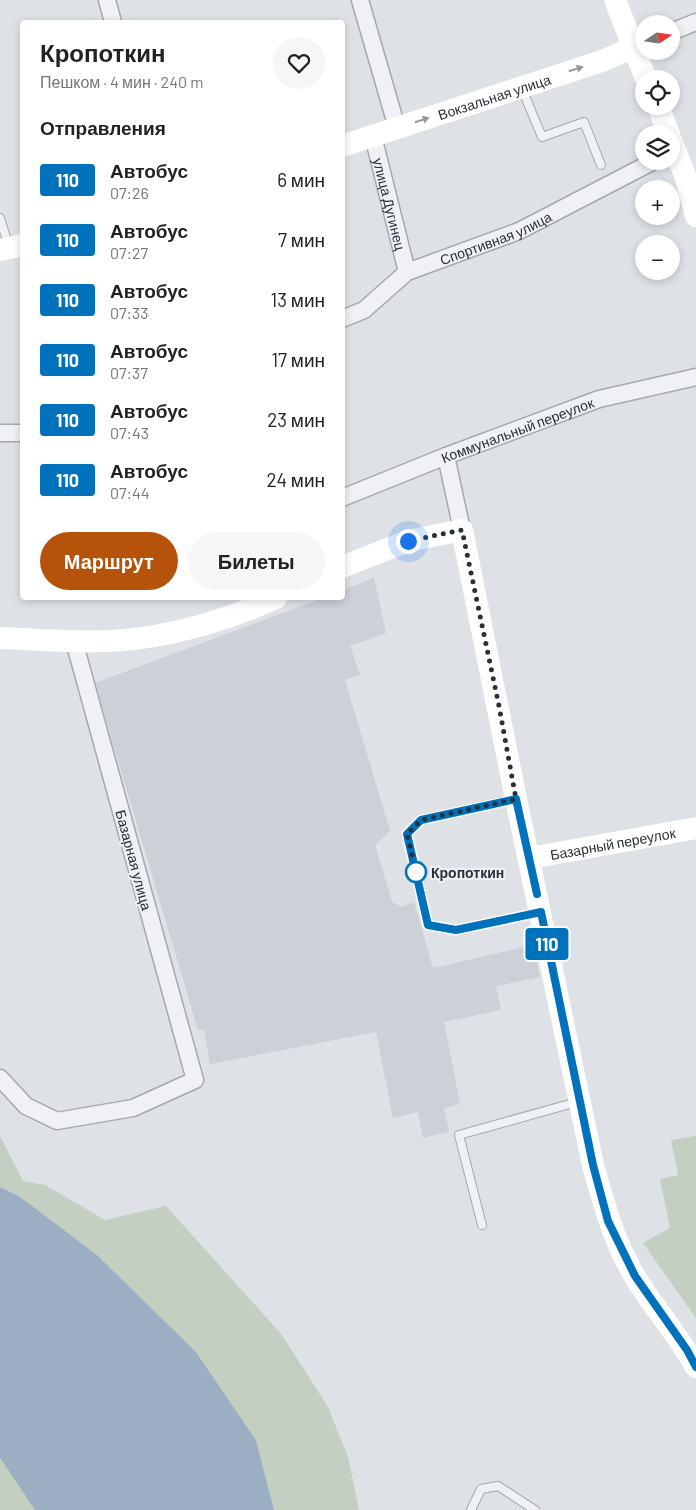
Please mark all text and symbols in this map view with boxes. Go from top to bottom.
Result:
north arrow [635,15,680,60]
map controls [635,15,680,280]
button: heart [273,37,325,89]
text: Кропоткин [40,38,166,67]
one-way arrow [569,65,584,73]
street label: Вокзальная улица [436,70,553,123]
button: locate [635,70,680,115]
text: Пешком · 4 мин · 240 m [40,72,204,91]
one-way arrow [415,115,430,123]
text: Отправления [40,116,166,139]
button: layers [635,125,680,170]
street label: улица Дугинец [370,156,410,252]
text: Автобус [110,159,188,182]
text: 6 мин [277,168,325,191]
text: 110 [56,169,79,191]
button: + [635,180,680,225]
text: 07:26 [110,183,149,202]
street label: Спортивная улица [437,207,554,268]
text: Автобус [110,219,188,242]
text: 7 мин [278,228,325,251]
text: 110 [56,229,79,251]
button: − [635,235,680,280]
text: 07:27 [110,243,148,262]
text: Автобус [110,279,188,302]
text: 13 мин [271,288,325,311]
text: 110 [56,289,79,311]
text: 07:33 [110,303,149,322]
text: Автобус [110,339,188,362]
text: 17 мин [271,348,325,371]
text: 110 [56,349,79,371]
text: 07:37 [110,363,148,382]
street label: Коммунальный переулок [438,393,597,466]
text: Автобус [110,399,188,422]
text: 23 мин [267,408,325,431]
text: 110 [56,409,79,431]
text: 07:43 [110,423,149,442]
text: Автобус [110,459,188,482]
text: 24 мин [266,468,325,491]
text: 110 [56,469,79,491]
text: 07:44 [110,483,150,502]
your location [396,529,421,554]
button: Маршрут [40,532,178,590]
button: Билеты [188,532,325,590]
street label: Базарная улица [112,808,156,912]
street label: Базарный переулок [549,823,678,863]
marker: Кропоткин [405,861,427,883]
place label: Кропоткин [431,864,504,881]
line badge: 110 [518,928,576,960]
text: 110 [535,933,559,955]

